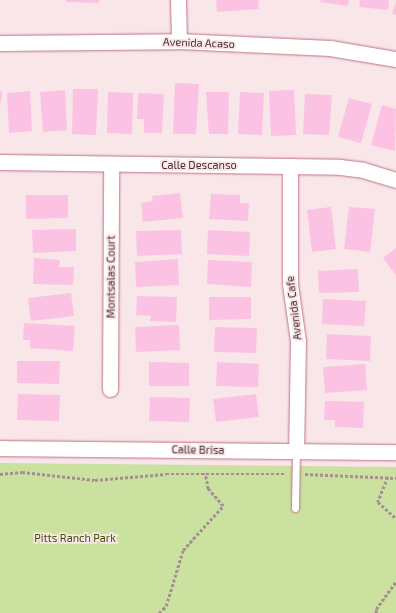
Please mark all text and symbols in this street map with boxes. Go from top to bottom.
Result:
street label: Avenida Acaso [163,35,235,51]
street label: Calle Descanso [161,158,237,172]
street label: Montsalas Court [104,236,118,318]
street label: Avenida Cafe [284,275,304,341]
street label: Calle Brisa [171,443,225,457]
park label: Pitts Ranch Park [34,531,116,545]

